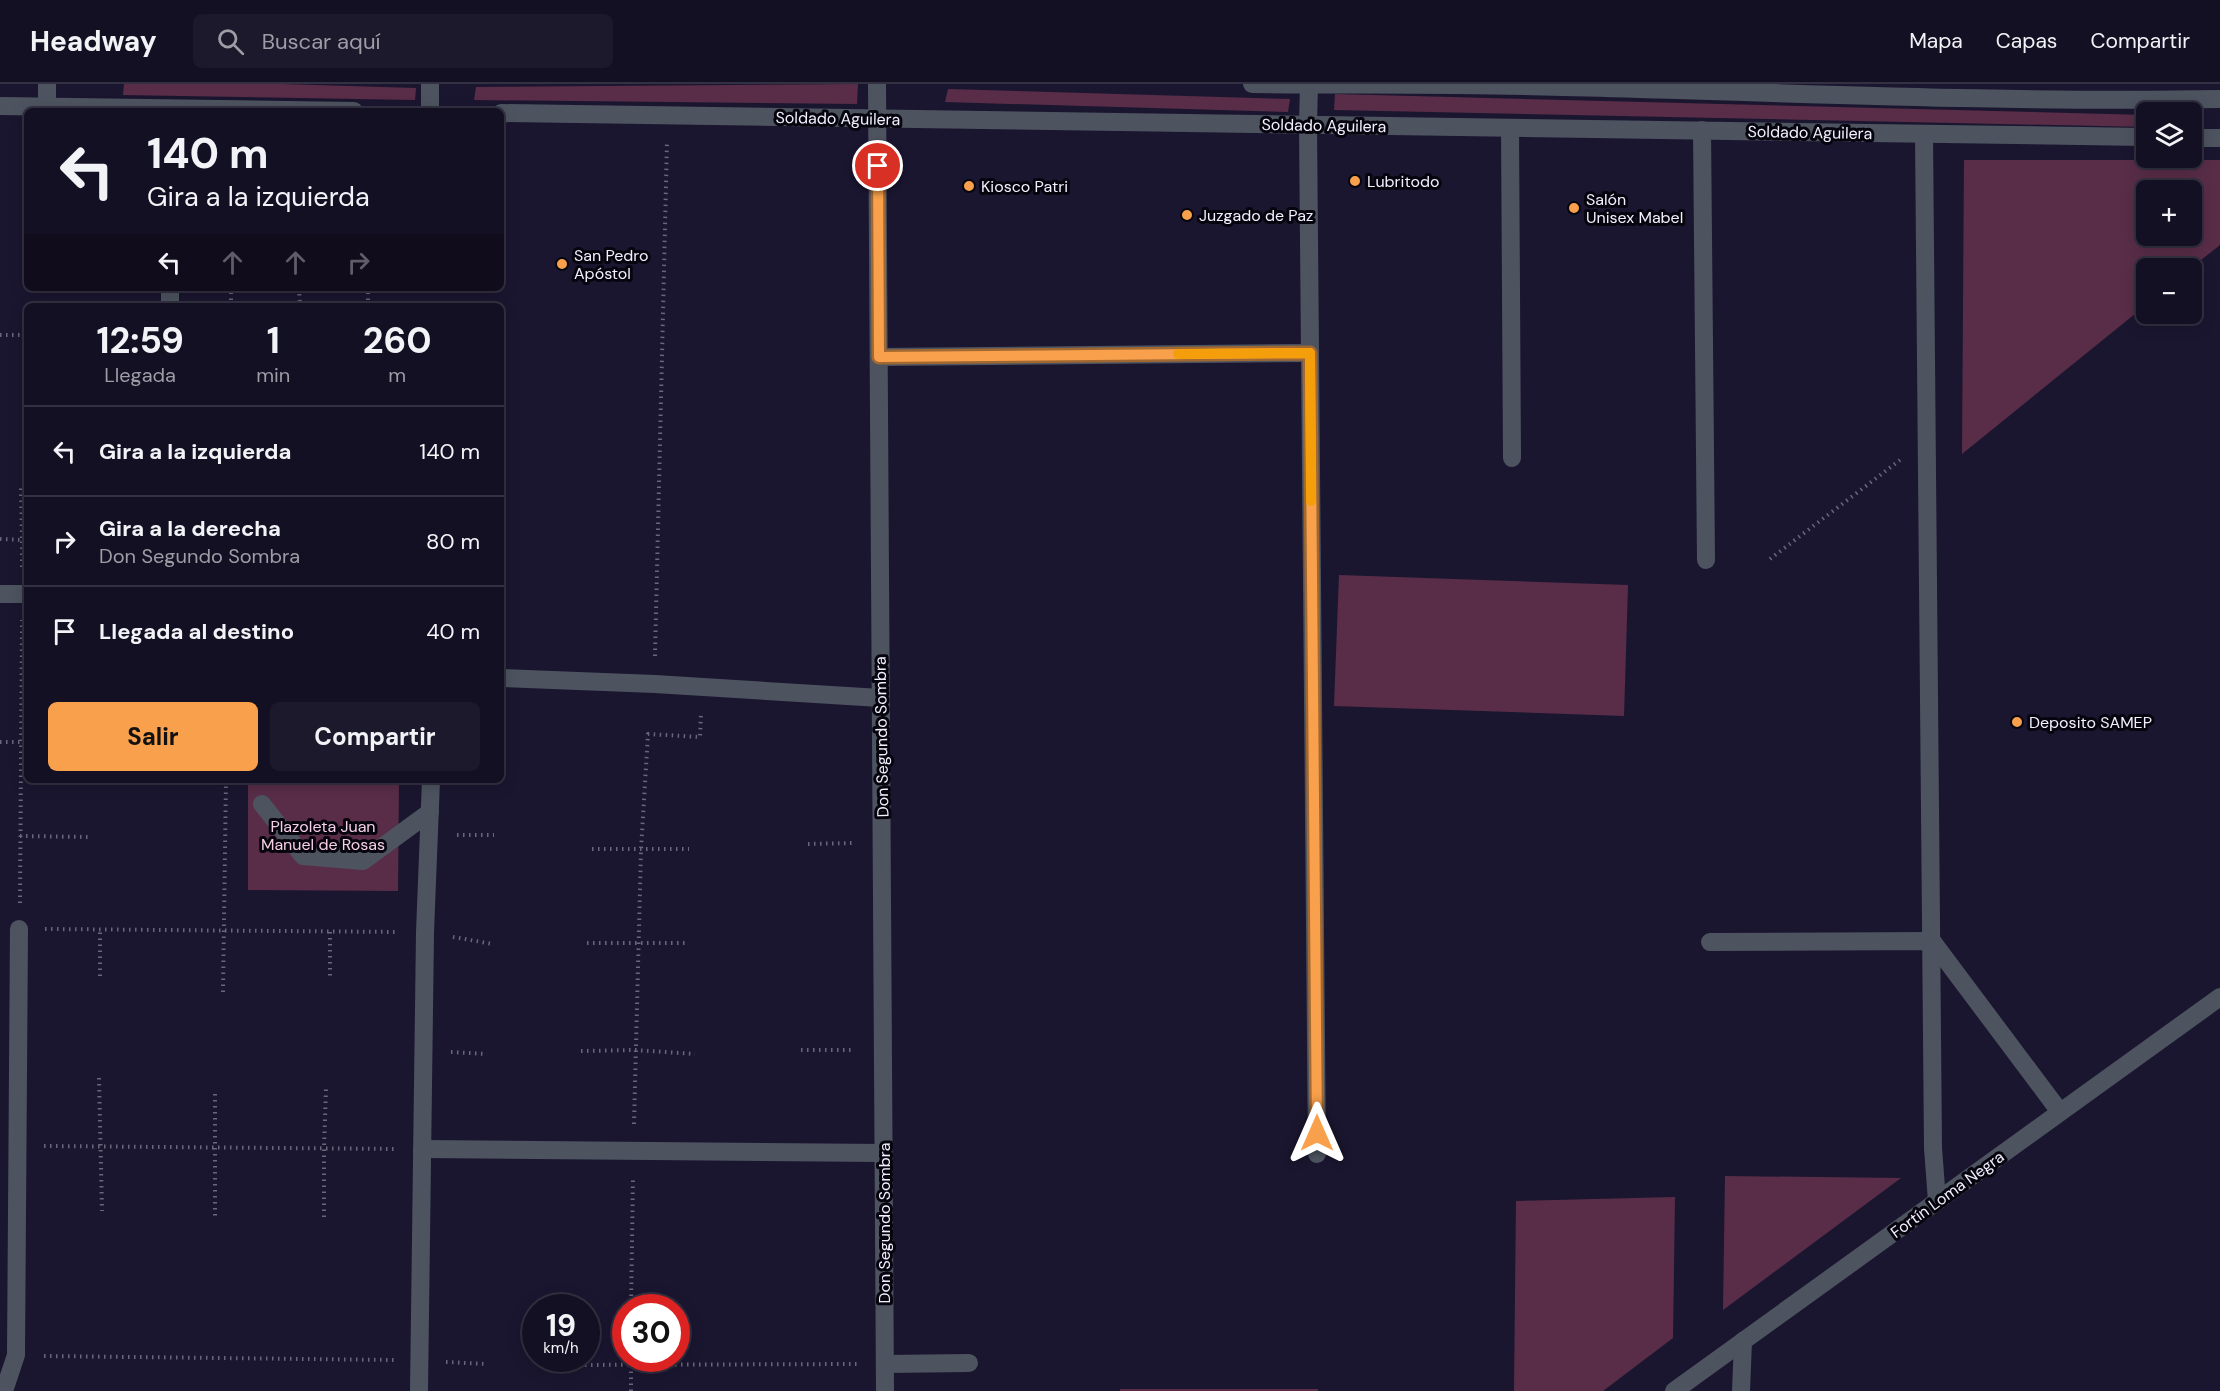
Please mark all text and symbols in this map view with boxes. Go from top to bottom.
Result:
search box [193,14,613,68]
text: Headway [30,23,157,60]
icon: search [214,25,247,58]
text: Buscar aquí [262,27,380,56]
text: Mapa [1909,27,1963,55]
text: Capas [1996,27,2057,55]
text: Compartir [2090,27,2190,55]
map controls [2136,102,2202,324]
button: layers [2136,102,2202,168]
street label: Soldado Aguilera [775,107,901,130]
street label: Soldado Aguilera [1261,114,1387,137]
street label: Soldado Aguilera [1747,121,1873,144]
text: 140 m [147,126,269,181]
icon: left [48,132,126,210]
pin [852,140,903,191]
icon: arrive [861,149,894,182]
place label: Lubritodo [1367,171,1439,192]
marker: Lubritodo [1348,174,1362,188]
place label: Kiosco Patri [981,176,1068,197]
text: Gira a la izquierda [147,179,370,214]
marker: Kiosco Patri [962,179,976,193]
button: + [2136,180,2202,246]
place label: Salón Unisex Mabel [1586,189,1683,228]
marker: Salón Unisex Mabel [1567,201,1581,215]
place label: Juzgado de Paz [1199,205,1313,226]
marker: Juzgado de Paz [1180,208,1194,222]
place label: San Pedro Apóstol [574,245,648,284]
icon: left [153,246,186,279]
icon: ahead [216,246,249,279]
icon: ahead [279,246,312,279]
icon: right [342,246,375,279]
marker: San Pedro Apóstol [555,257,569,271]
button: − [2136,258,2202,324]
text: 12:59 [96,317,184,364]
text: 1 [267,317,280,364]
text: 260 [363,317,432,364]
text: Llegada [104,362,176,388]
text: min [256,362,290,388]
text: m [388,362,406,388]
icon: left [48,435,81,468]
text: Gira a la izquierda [99,437,291,466]
text: 140 m [419,437,480,466]
text: Gira a la derecha [99,514,281,543]
icon: right [48,525,81,558]
text: 80 m [426,527,480,556]
text: Don Segundo Sombra [99,543,300,569]
icon: arrive [48,615,81,648]
text: Llegada al destino [99,617,294,646]
text: 40 m [426,617,480,646]
street label: Don Segundo Sombra [870,656,893,818]
button: Salir [48,702,258,771]
button: Compartir [270,702,480,771]
place label: Deposito SAMEP [2029,712,2152,733]
marker: Deposito SAMEP [2010,715,2024,729]
park label: Plazoleta Juan Manuel de Rosas [261,816,385,855]
position arrow [1285,1101,1349,1165]
street label: Don Segundo Sombra [874,1143,895,1303]
street label: Fortín Loma Negra [1886,1146,2008,1243]
speed limit sign: 30 [612,1294,690,1372]
text: 19 [546,1306,576,1345]
text: km/h [543,1338,579,1358]

